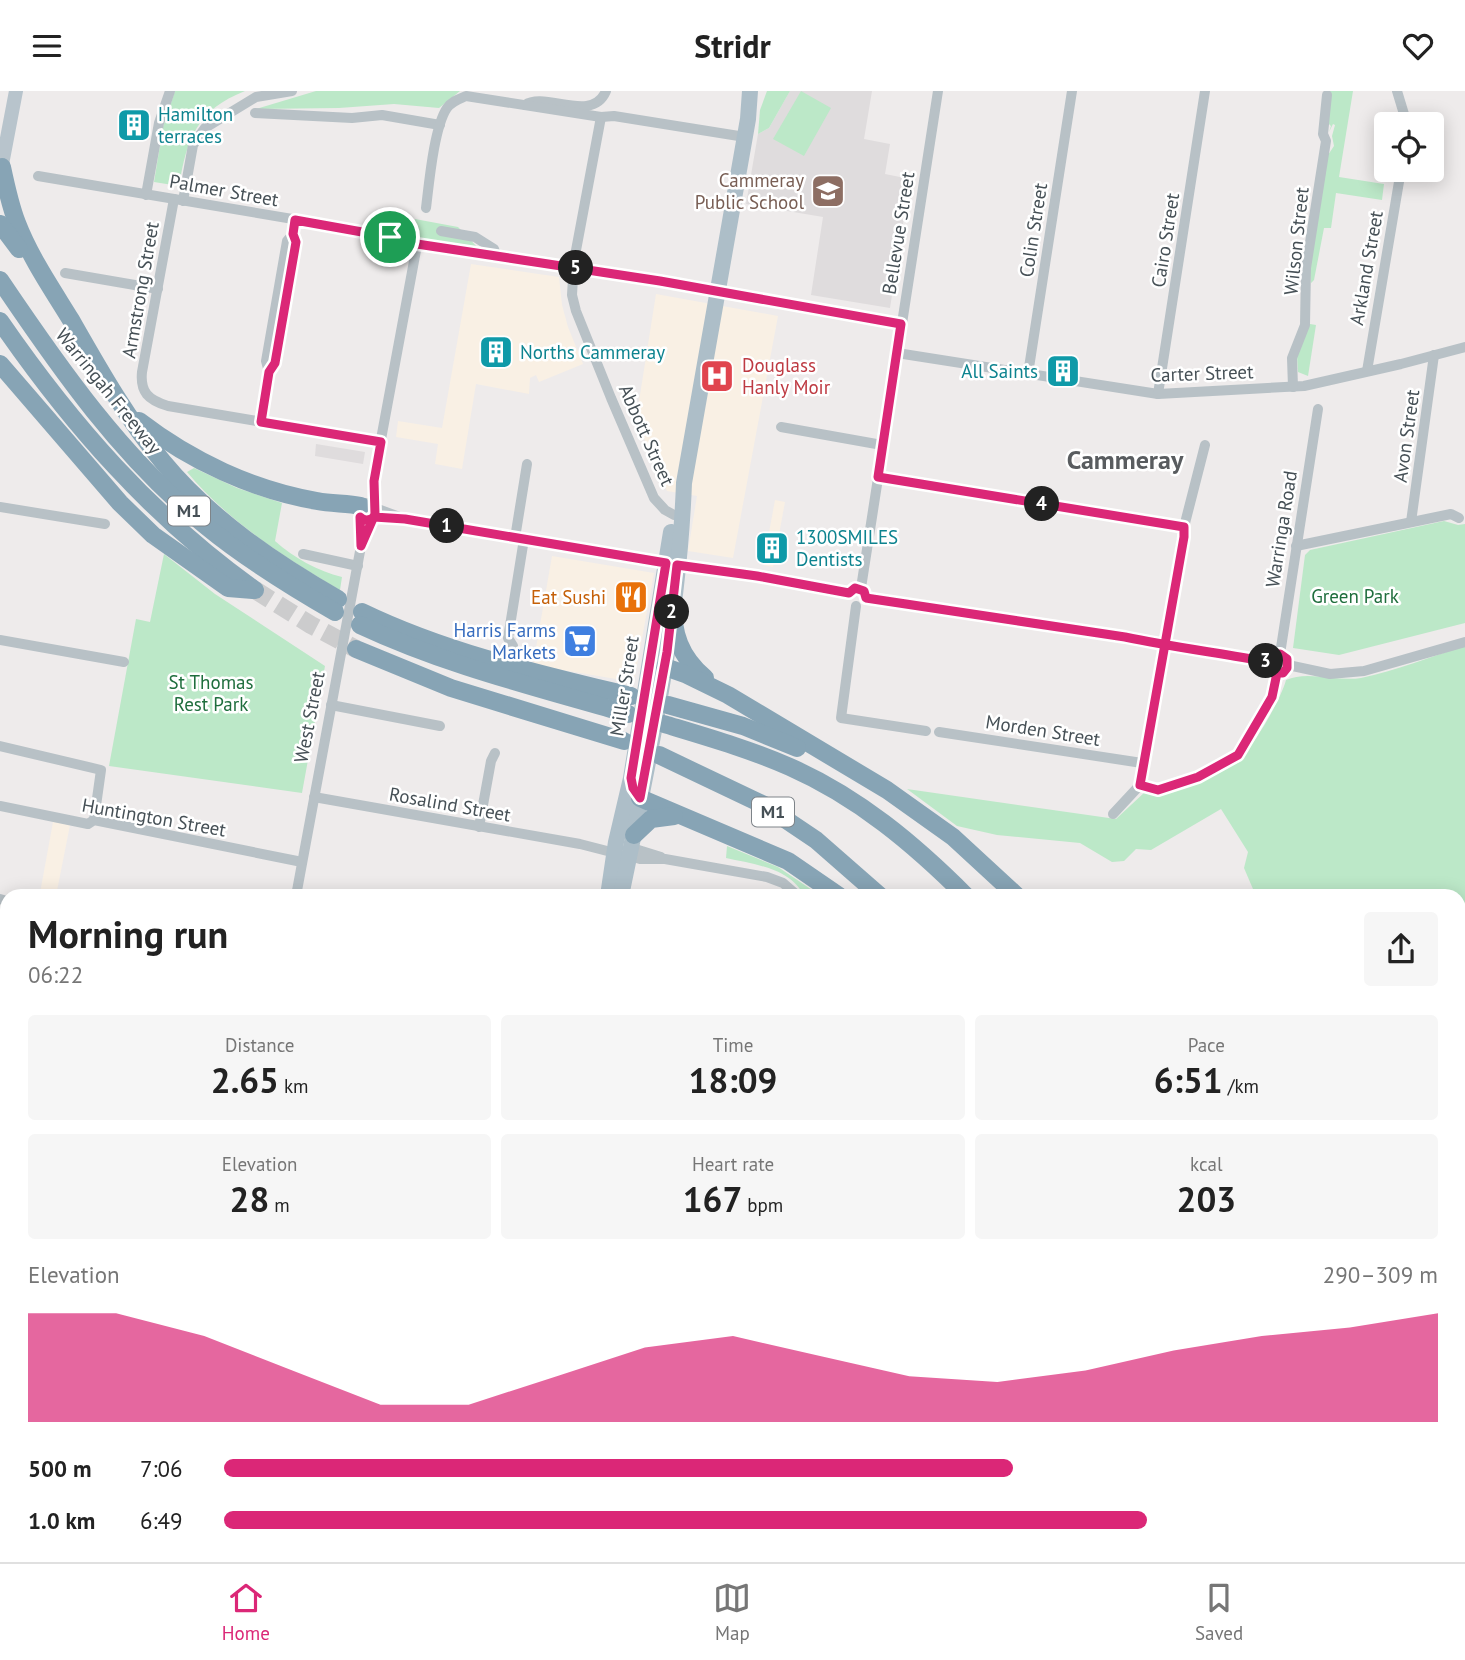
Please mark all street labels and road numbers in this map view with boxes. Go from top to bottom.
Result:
street label: Palmer Street [168,169,281,211]
street label: Bellevue Street [876,169,920,296]
street label: Colin Street [1014,181,1052,279]
street label: Wilson Street [1278,185,1314,296]
street label: Cairo Street [1146,191,1184,289]
street label: Arkland Street [1344,208,1388,327]
street label: Armstrong Street [116,219,164,360]
street label: Warringah Freeway [51,323,167,459]
street label: Carter Street [1150,359,1254,387]
street label: Abbott Street [614,381,680,490]
street label: Avon Street [1388,387,1424,484]
street label: Warringa Road [1260,469,1302,589]
road number: M1 [168,497,210,525]
street label: Miller Street [604,634,644,738]
street label: West Street [288,669,330,765]
street label: Morden Street [984,709,1102,751]
street label: Rosalind Street [387,782,513,827]
street label: Huntington Street [80,793,228,842]
road number: M1 [752,797,794,827]

